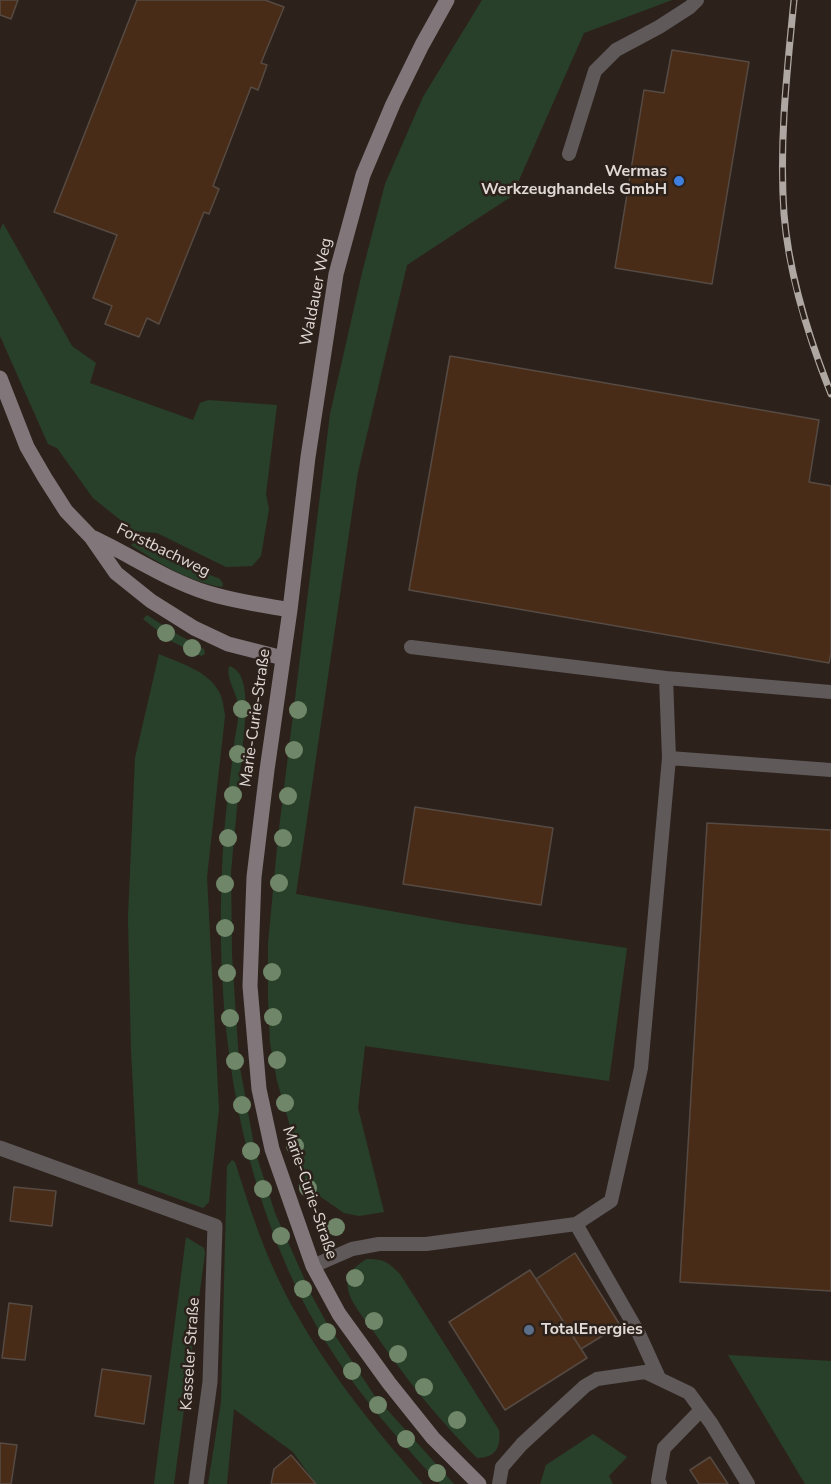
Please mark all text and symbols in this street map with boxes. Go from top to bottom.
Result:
place label: Wermas Werkzeughandels GmbH [481,162,667,200]
marker: Wermas Werkzeughandels GmbH [672,174,686,188]
street label: Waldauer Weg [297,236,337,348]
street label: Forstbachweg [113,520,213,582]
street label: Marie-Curie-Straße [237,648,275,788]
street label: Marie-Curie-Straße [277,1124,341,1262]
street label: Kasseler Straße [177,1297,205,1411]
place label: TotalEnergies [541,1320,643,1340]
marker: TotalEnergies [522,1323,536,1337]

